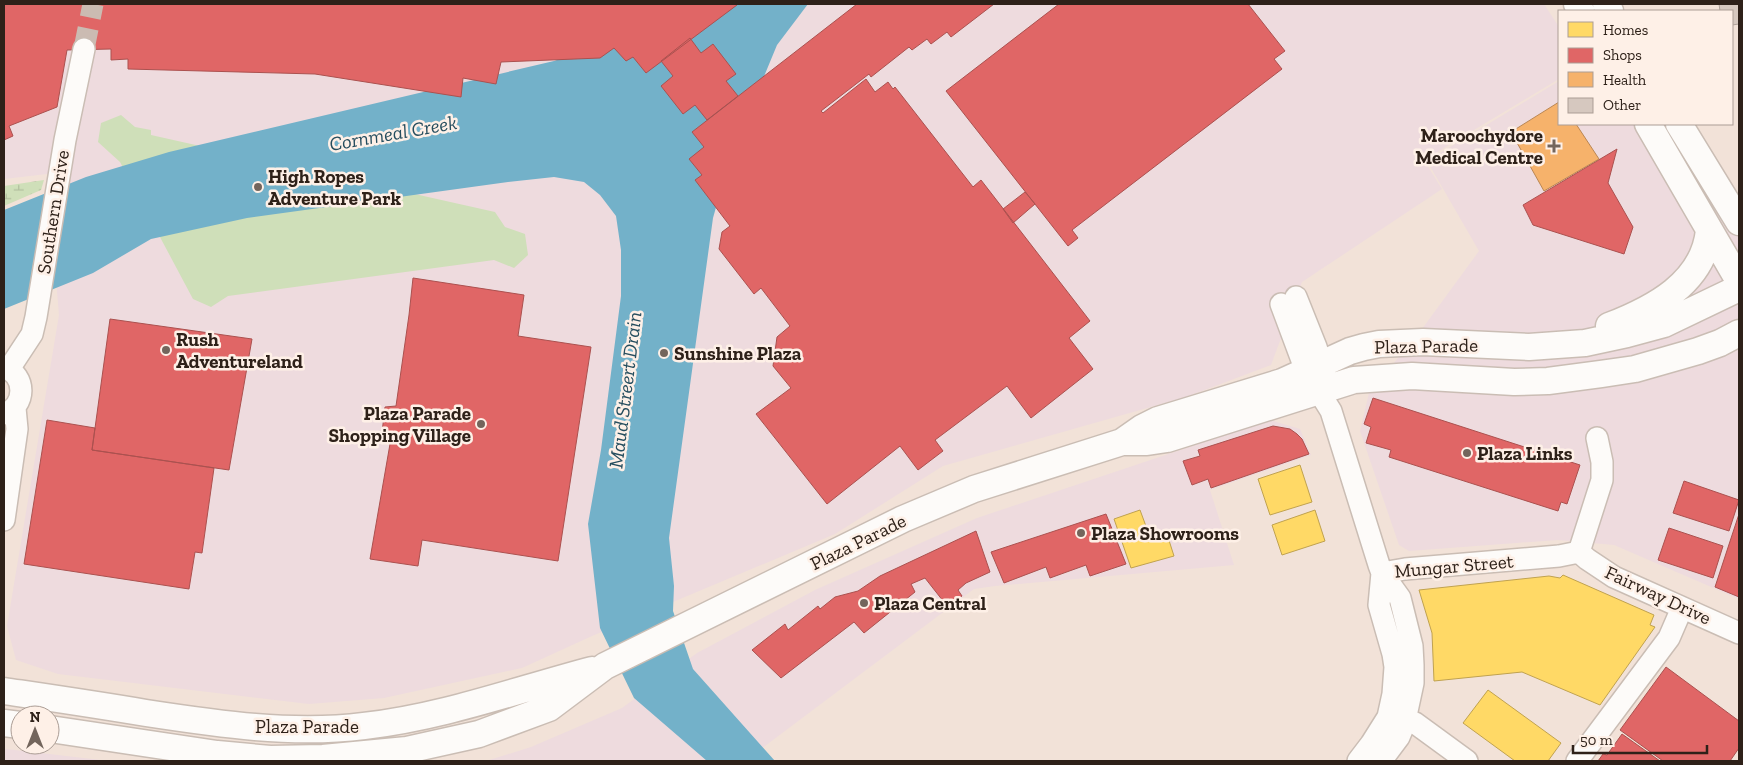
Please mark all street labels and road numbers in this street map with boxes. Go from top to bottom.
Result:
street label: Southern Drive [32,148,74,276]
street label: Plaza Parade [1374,334,1478,358]
street label: Plaza Parade [806,509,910,575]
street label: Mungar Street [1393,549,1515,583]
street label: Fairway Drive [1601,560,1715,630]
street label: Plaza Parade [255,715,359,738]

